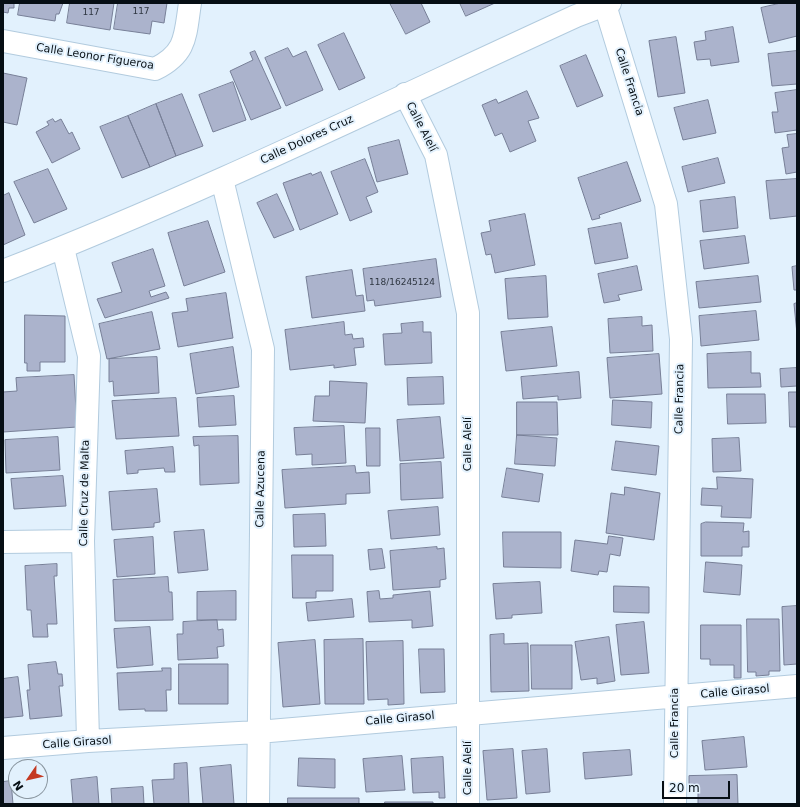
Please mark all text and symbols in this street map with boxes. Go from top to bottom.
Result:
house number: 117 [132,7,150,17]
house number: 117 [82,8,100,18]
street label: Calle Leonor Figueroa [35,41,155,73]
street label: Calle Francia [612,46,646,118]
street label: Calle Alelí [403,100,439,154]
street label: Calle Dolores Cruz [258,113,356,167]
house number: 118/16245124 [369,278,435,288]
street label: Calle Francia [673,364,687,434]
street label: Calle Alelí [461,417,475,471]
street label: Calle Cruz de Malta [77,439,93,547]
street label: Calle Azucena [254,450,268,528]
street label: Calle Girasol [700,682,770,702]
street label: Calle Francia [668,688,682,758]
street label: Calle Girasol [365,709,435,729]
street label: Calle Girasol [42,734,112,752]
street label: Calle Alelí [461,741,475,795]
north arrow [8,759,48,799]
scale bar [664,773,732,799]
text: N [10,778,26,793]
text: 20 m [669,781,700,795]

